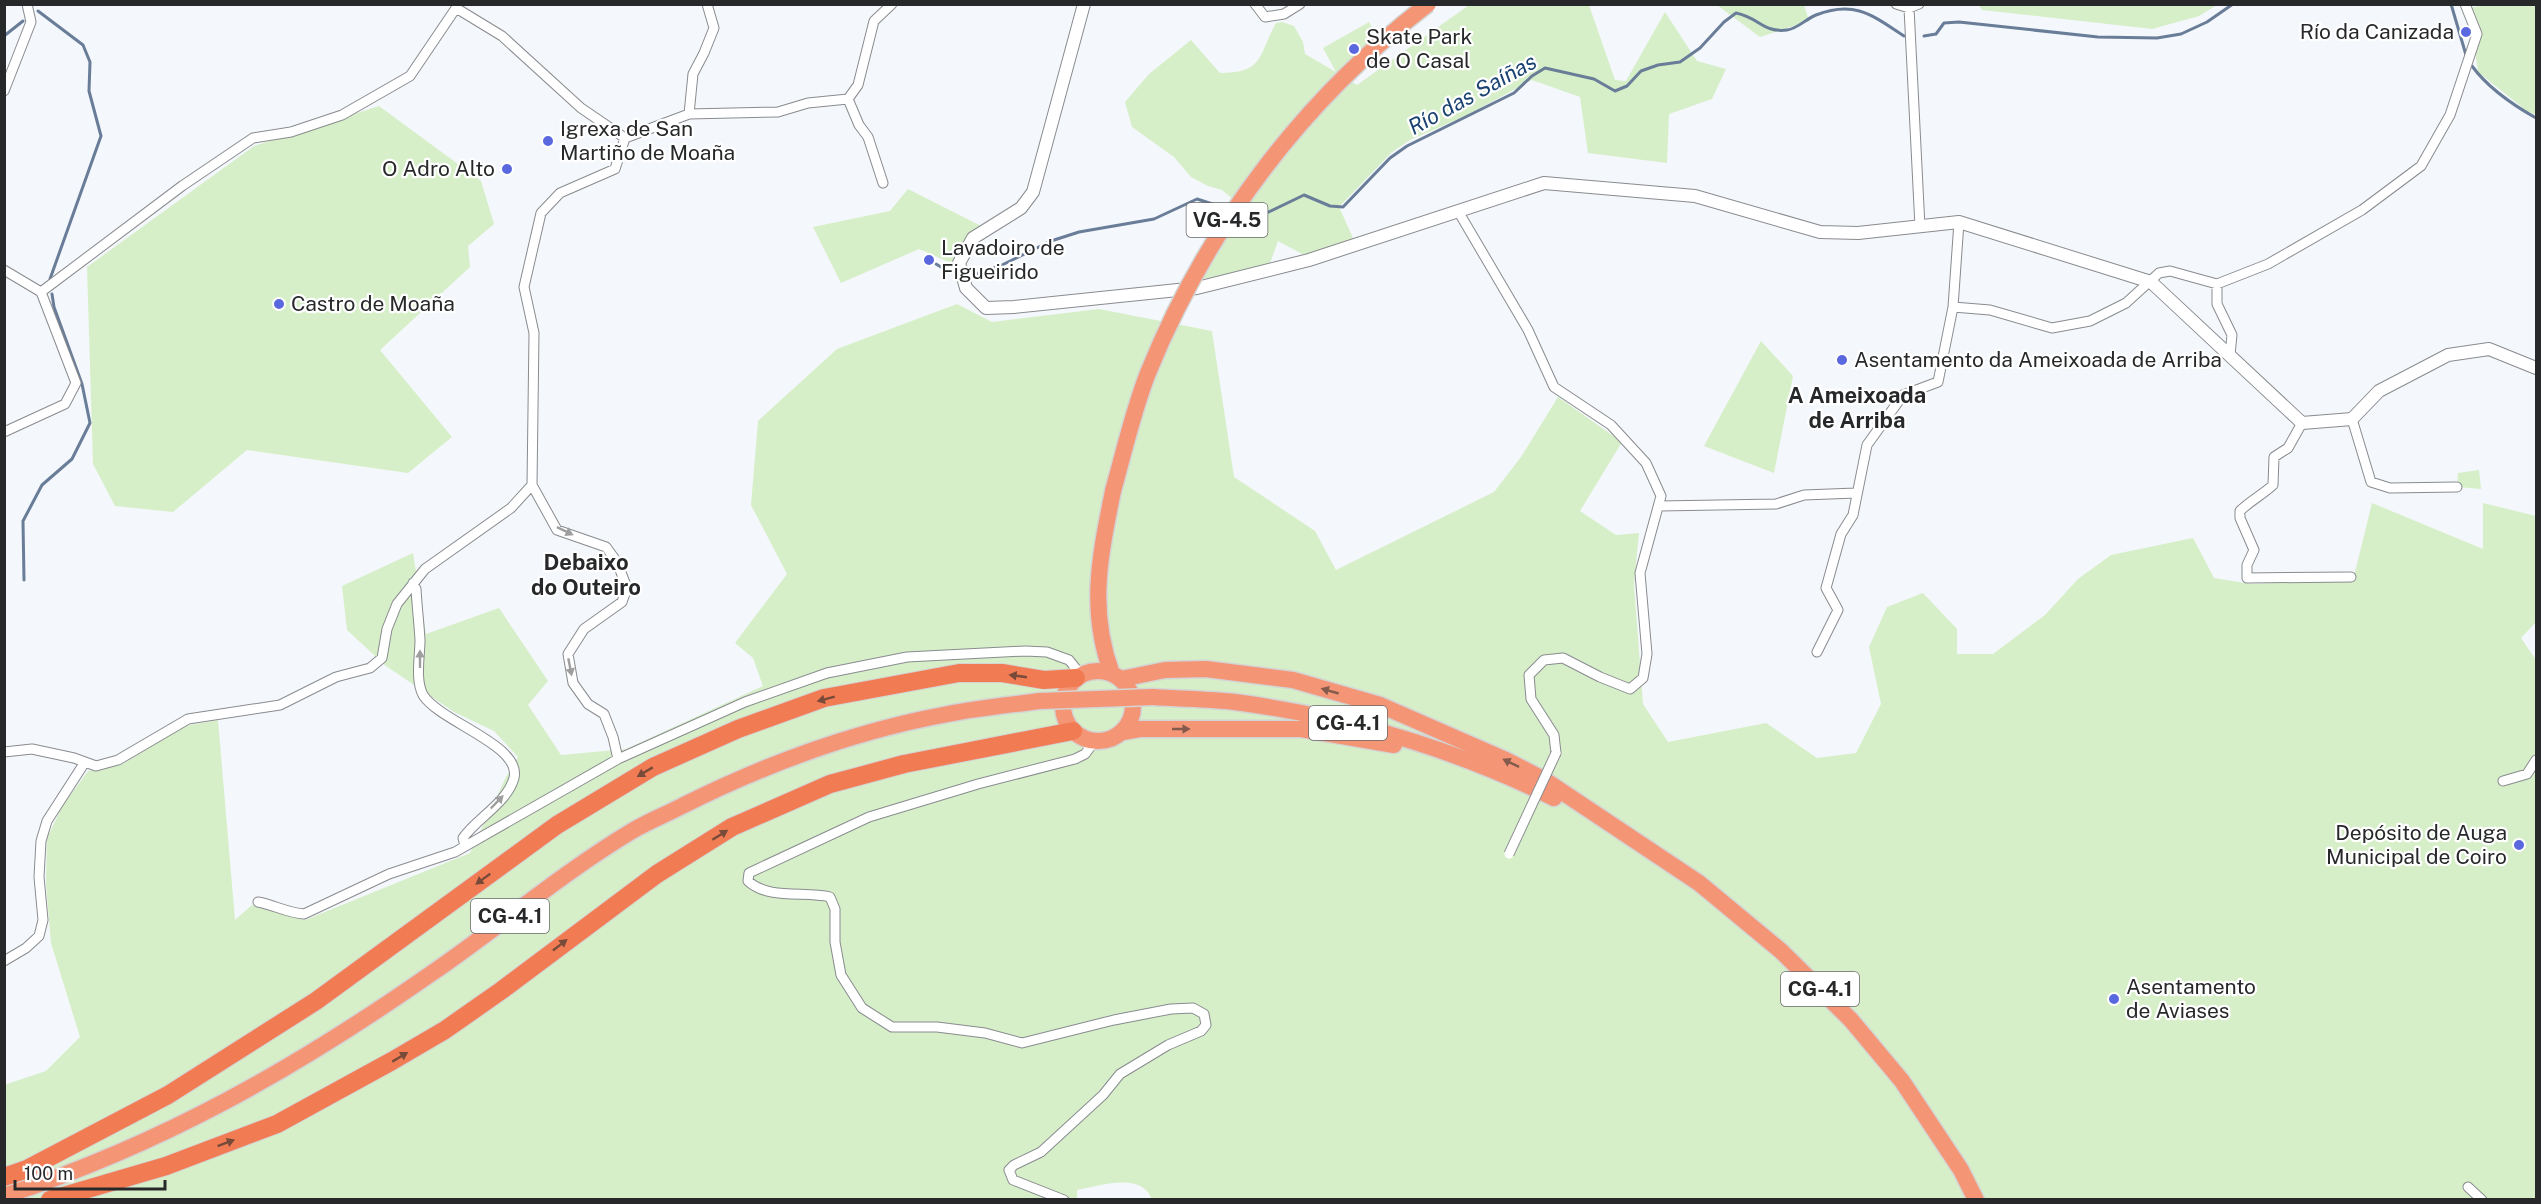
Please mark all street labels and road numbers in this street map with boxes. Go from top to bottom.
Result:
road number: VG-4.5 [1186,203,1268,237]
road number: CG-4.1 [1309,706,1387,740]
road number: CG-4.1 [471,899,549,933]
road number: CG-4.1 [1781,972,1859,1006]

